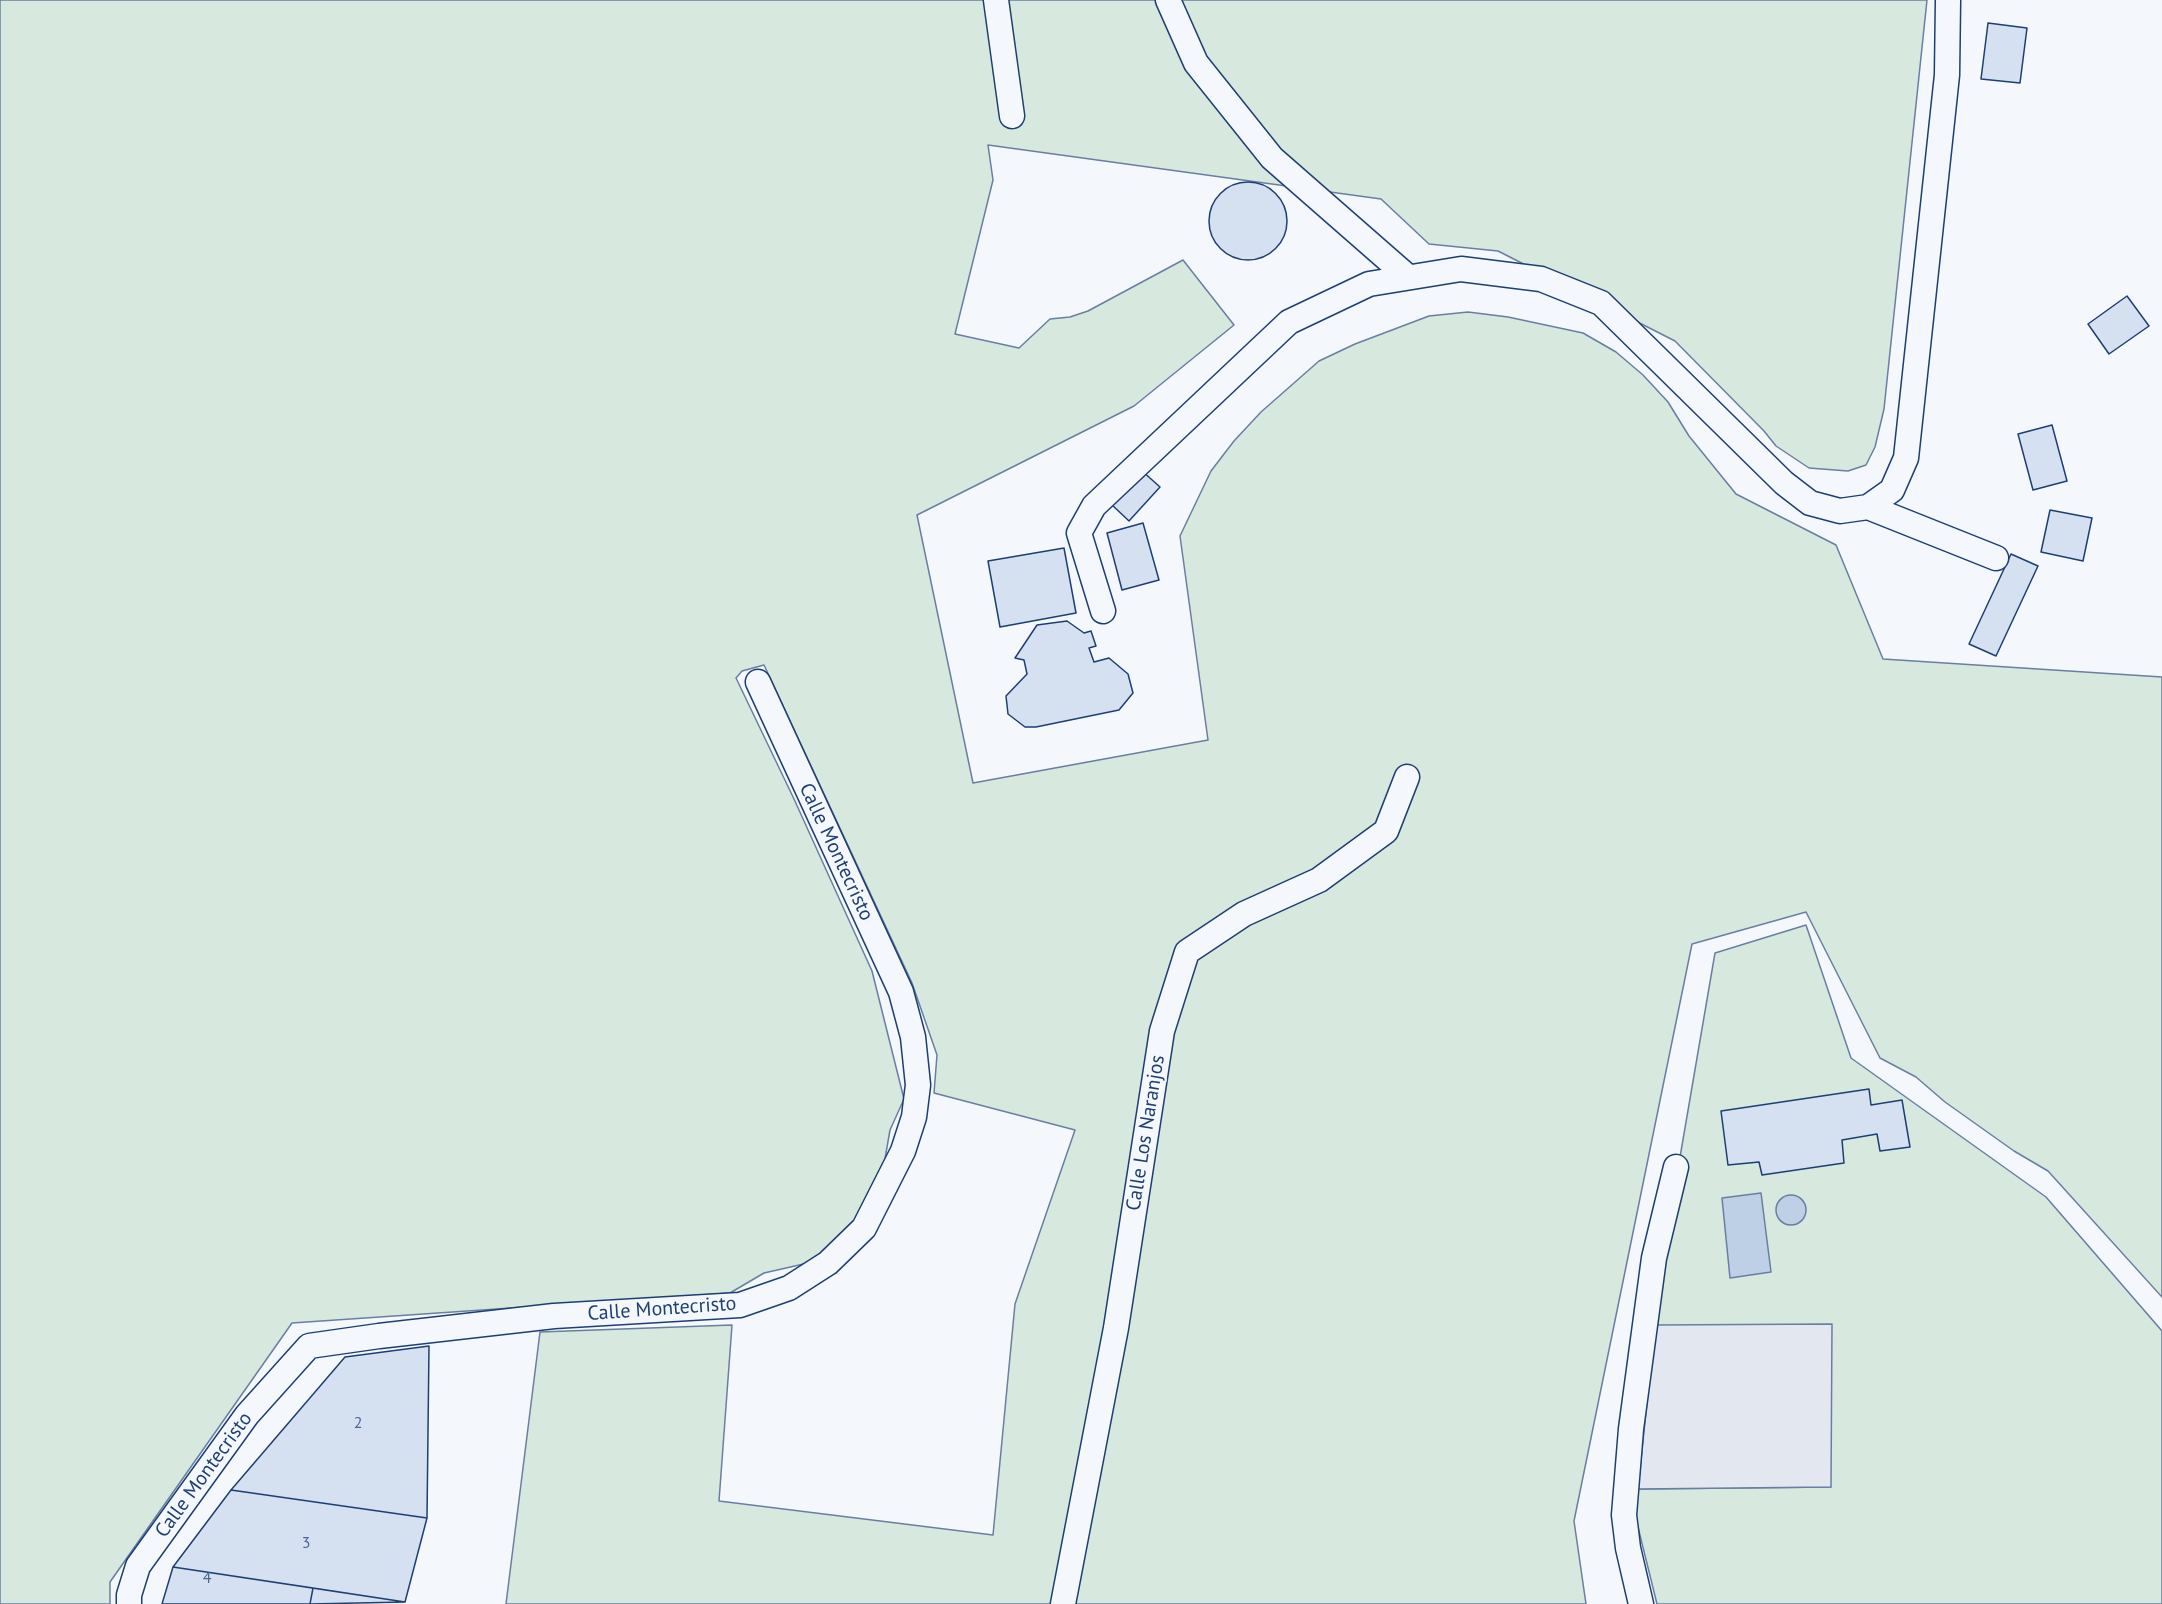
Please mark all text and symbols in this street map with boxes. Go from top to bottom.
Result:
street label: Calle Montecristo [794,779,878,925]
street label: Calle Los Naranjos [1122,1053,1170,1213]
street label: Calle Montecristo [587,1292,737,1326]
street label: Calle Montecristo [150,1408,258,1542]
house number: 2 [354,1413,362,1433]
house number: 3 [302,1533,310,1553]
house number: 4 [203,1568,211,1588]

